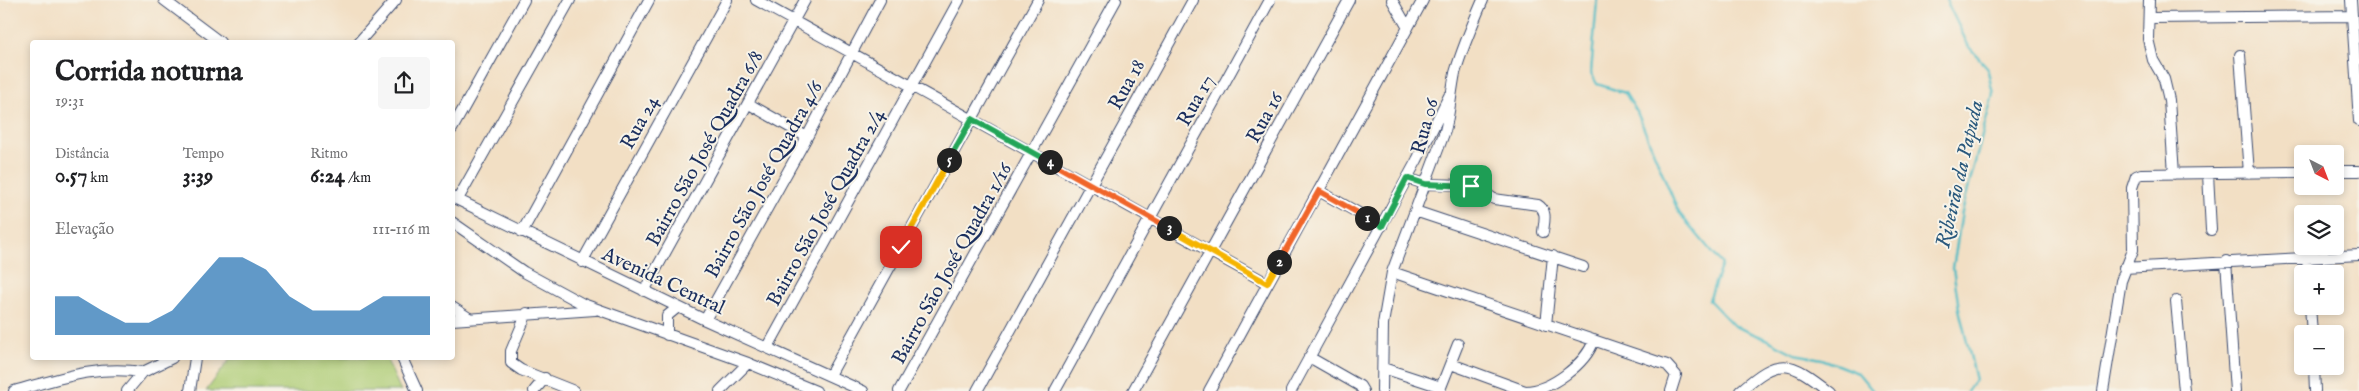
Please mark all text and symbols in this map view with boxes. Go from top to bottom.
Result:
street label: Bairro São José Quadra 6/8 [641,47,770,251]
text: Corrida noturna [55,55,243,90]
street label: Rua 18 [1103,55,1151,114]
button: share [378,57,430,109]
street label: Rua 17 [1172,70,1221,131]
street label: Bairro São José Quadra 4/6 [700,76,829,283]
street label: Rua 16 [1241,87,1290,148]
street label: Rua 24 [615,91,665,154]
text: 19:31 [55,92,84,112]
street label: Rua 06 [1406,95,1445,157]
water label: Ribeirão da Papuda [1930,98,1991,251]
street label: Bairro São José Quadra 2/4 [762,105,891,311]
text: Distância [55,145,109,163]
text: Tempo [183,145,224,163]
text: Ritmo [310,145,348,163]
north arrow [2294,145,2344,195]
map controls [2294,145,2344,375]
pin: 5 [936,148,962,172]
pin: 4 [1038,150,1062,174]
text: 5 [947,151,952,169]
text: 4 [1047,153,1054,171]
street label: Bairro São José Quadra 1/16 [886,158,1018,369]
text: 0.57 [55,163,87,190]
text: 3:39 [183,163,213,190]
text: 6:24 [310,163,345,190]
pin [1450,165,1492,207]
text: km [87,169,109,187]
text: /km [345,169,371,187]
icon: arrive [1457,172,1485,200]
button: layers [2294,205,2344,255]
pin: 1 [1354,206,1380,230]
text: 1 [1365,209,1370,227]
pin: 3 [1156,216,1182,240]
text: 3 [1167,219,1172,237]
text: Elevação [55,220,114,240]
text: 111–116 m [372,220,430,240]
pin [880,226,922,268]
icon: check [887,233,915,261]
street label: Avenida Central [597,241,729,321]
pin: 2 [1266,250,1292,274]
text: 2 [1276,253,1283,271]
button: + [2294,265,2344,315]
button: − [2294,325,2344,375]

